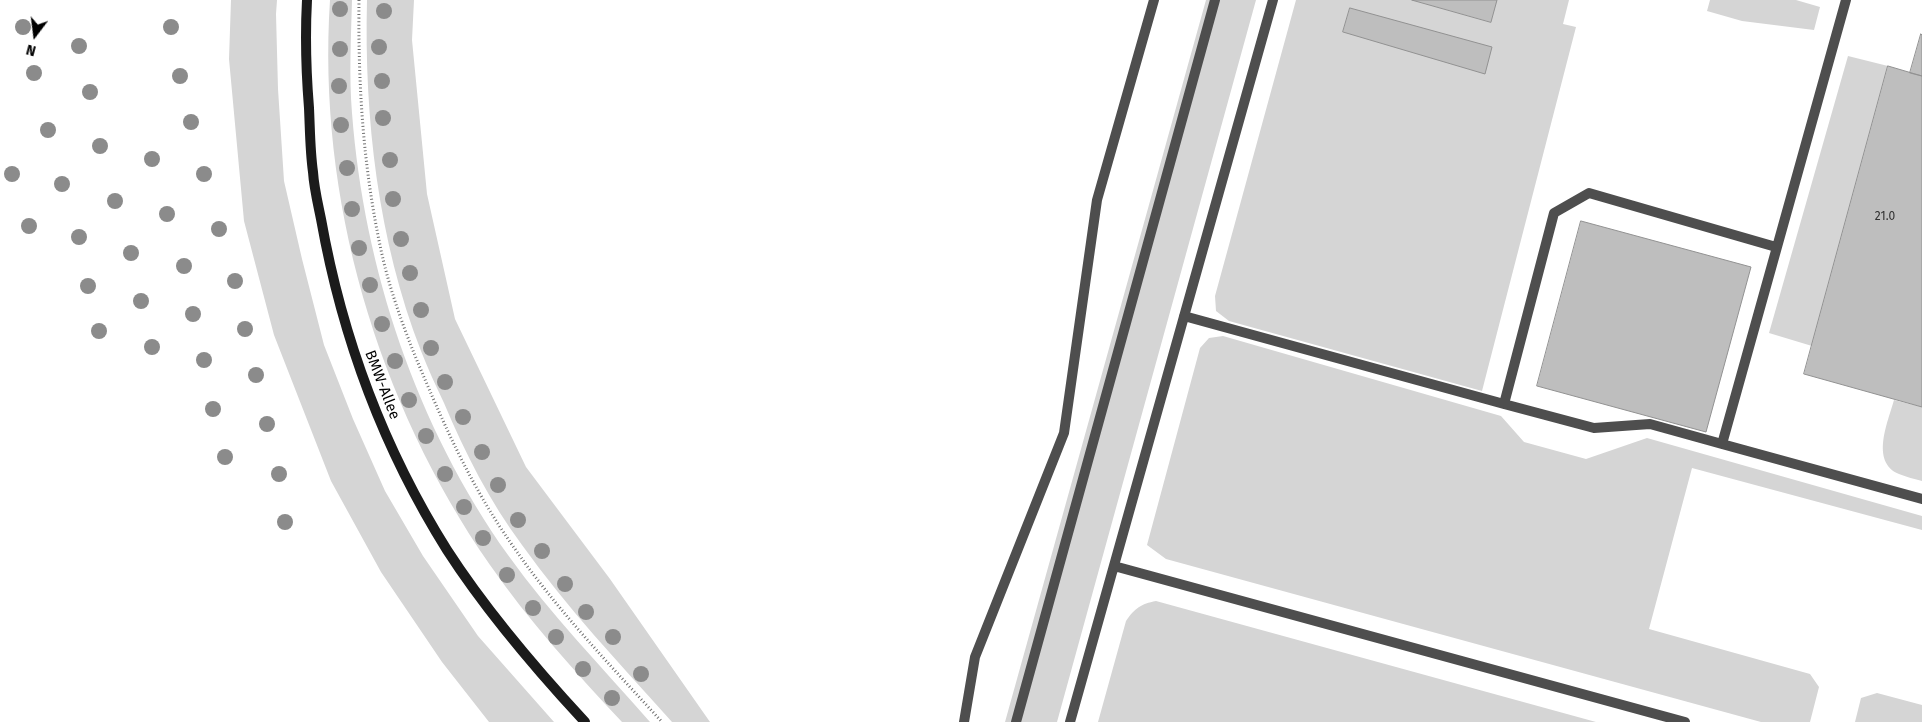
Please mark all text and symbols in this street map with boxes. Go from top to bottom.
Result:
north arrow [10,10,60,60]
text: N [24,41,38,59]
house number: 21.0 [1875,210,1895,224]
street label: BMW-Allee [361,348,403,422]

